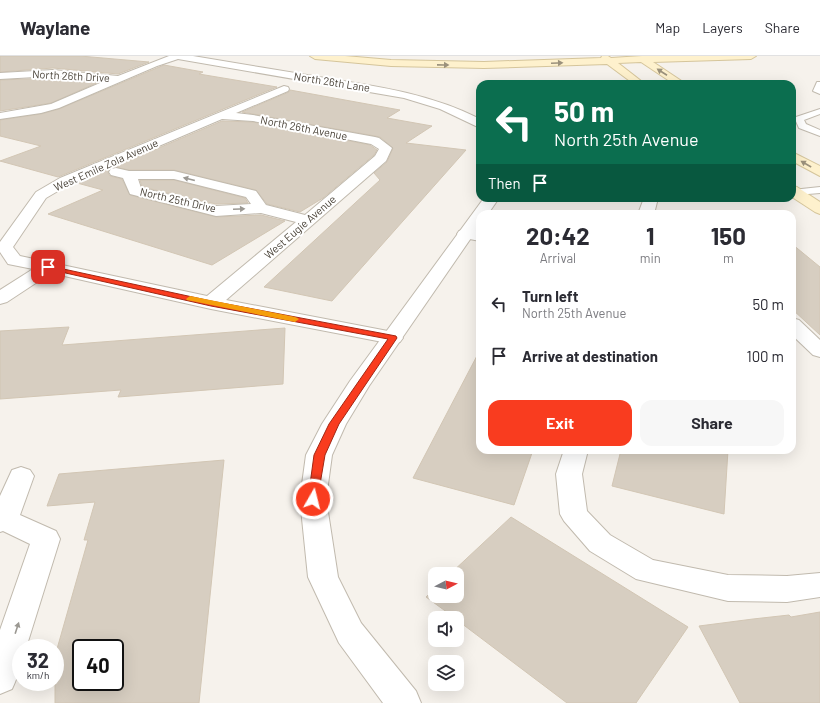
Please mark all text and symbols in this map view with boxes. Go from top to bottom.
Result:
text: Waylane [20,16,90,39]
text: Map [655,19,680,36]
text: Layers [702,19,743,36]
text: Share [765,19,800,36]
one-way arrow [551,60,563,67]
one-way arrow [437,62,450,68]
street label: North 26th Drive [32,67,110,84]
one-way arrow [657,68,668,76]
street label: North 26th Lane [293,69,371,94]
text: 50 m [554,94,614,128]
icon: left [488,96,540,148]
street label: North 26th Avenue [259,113,349,142]
text: North 25th Avenue [554,128,699,150]
street label: West Emile Zola Avenue [52,136,160,193]
one-way arrow [800,160,812,167]
icon: arrive [529,172,551,194]
text: Then [488,174,521,192]
one-way arrow [183,176,195,182]
street label: North 25th Drive [139,184,218,215]
street label: West Eugie Avenue [261,192,338,261]
one-way arrow [233,206,245,213]
text: 20:42 [526,221,590,250]
text: 1 [646,221,655,250]
text: 150 [711,221,746,250]
pin [31,250,65,284]
text: Arrival [540,250,576,266]
text: min [640,250,661,266]
text: m [723,250,734,266]
icon: arrive [37,256,59,278]
text: Turn left [522,287,578,305]
icon: left [488,293,510,315]
text: 50 m [752,295,784,313]
text: North 25th Avenue [522,305,626,321]
icon: arrive [488,345,510,367]
text: Arrive at destination [522,347,658,365]
text: 100 m [746,347,784,365]
button: Exit [488,400,632,446]
button: Share [640,400,784,446]
position arrow [292,478,334,520]
north arrow [428,567,464,603]
map controls [428,567,464,691]
button: sound [428,611,464,647]
one-way arrow [14,621,20,633]
speed limit sign: 40 [72,639,124,691]
text: 32 [27,648,49,672]
button: layers [428,655,464,691]
text: km/h [27,669,49,681]

